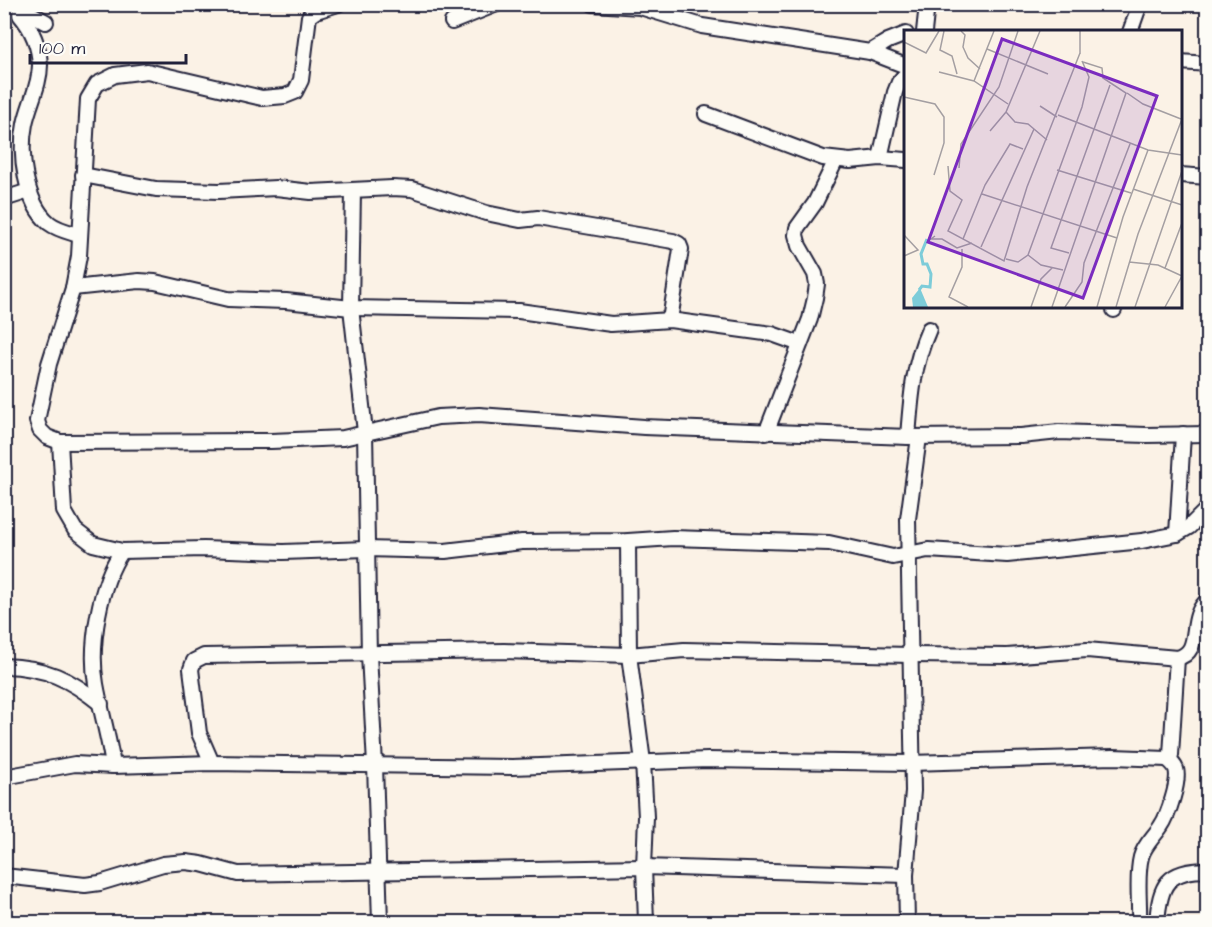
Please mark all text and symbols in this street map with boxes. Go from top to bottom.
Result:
scale bar [30,27,186,65]
inset map [904,30,1182,308]
text: 100 m [39,36,85,61]

